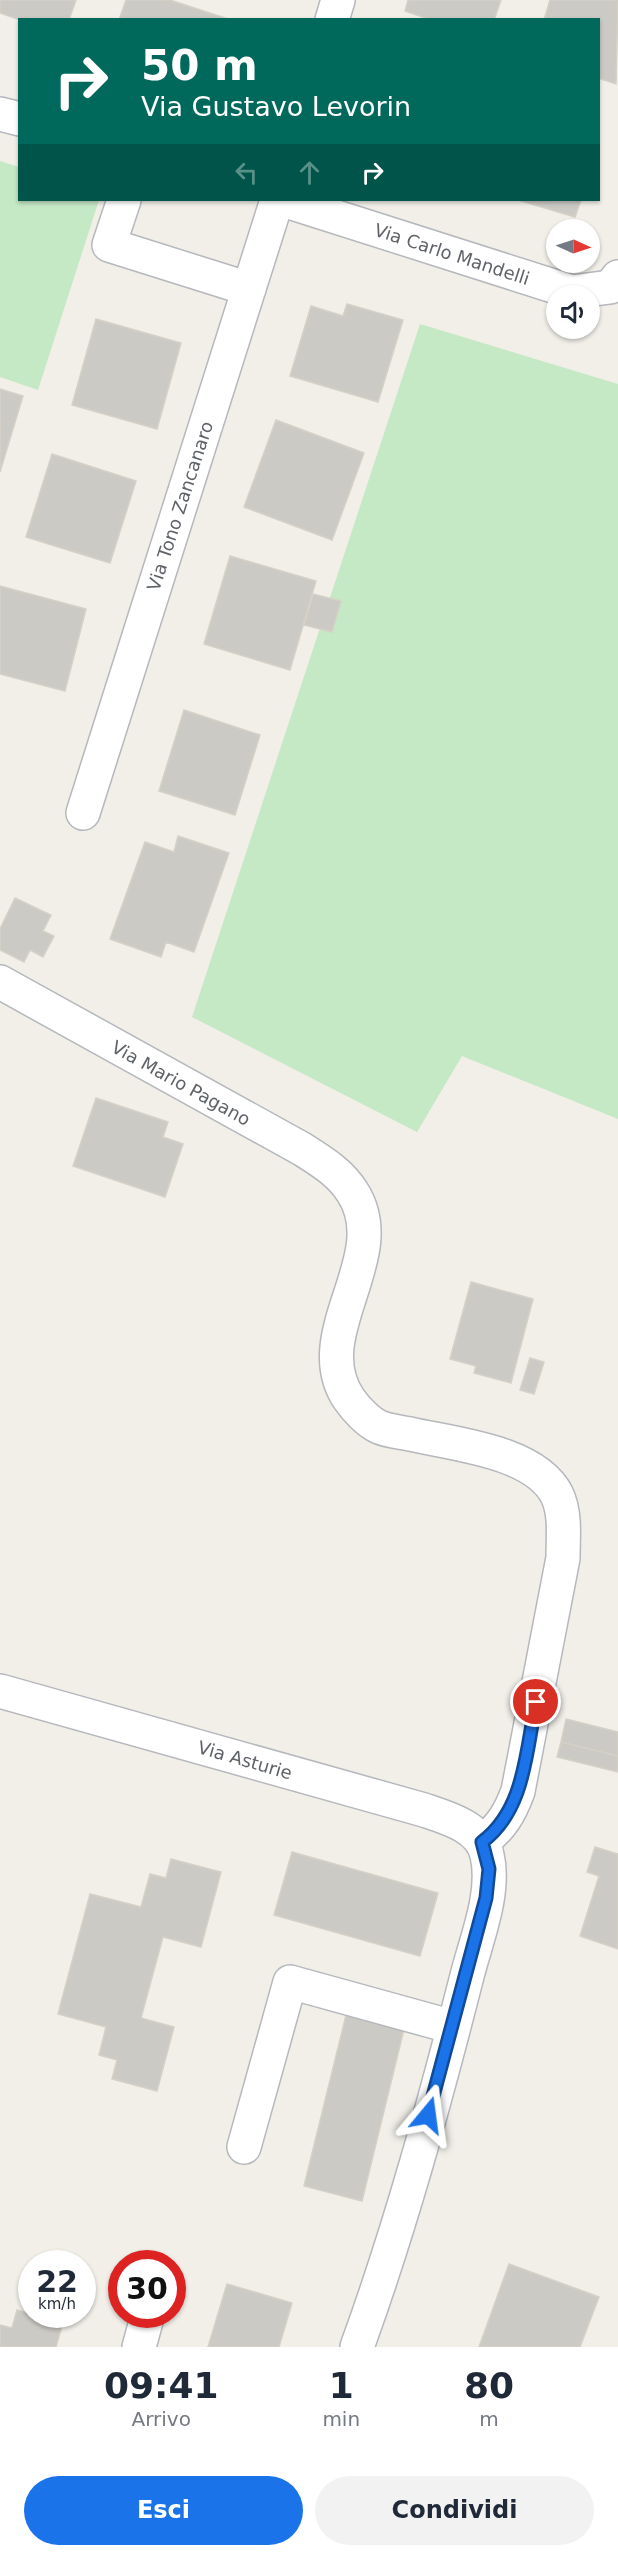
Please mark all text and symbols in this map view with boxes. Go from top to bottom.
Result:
text: 50 m [141,41,258,90]
icon: right [42,42,120,120]
text: Via Gustavo Levorin [141,91,411,122]
icon: left [230,156,263,189]
icon: ahead [293,156,326,189]
icon: right [356,156,389,189]
street label: Via Carlo Mandelli [372,219,532,289]
north arrow [546,219,600,273]
map controls [546,219,600,339]
button: sound [546,285,600,339]
street label: Via Tono Zancanaro [143,419,217,593]
street label: Via Mario Pagano [108,1036,254,1130]
pin [510,1676,561,1727]
icon: arrive [519,1685,552,1718]
street label: Via Asturie [195,1736,295,1784]
position arrow [396,2083,460,2147]
speed limit sign: 30 [108,2250,186,2328]
text: 22 [36,2264,78,2299]
text: km/h [38,2295,76,2313]
text: 09:41 [104,2365,218,2406]
text: 1 [329,2365,354,2406]
text: 80 [464,2365,514,2406]
text: Arrivo [131,2407,191,2431]
text: min [322,2407,360,2431]
text: m [479,2407,499,2431]
button: Esci [24,2476,303,2545]
button: Condividi [315,2476,594,2545]

